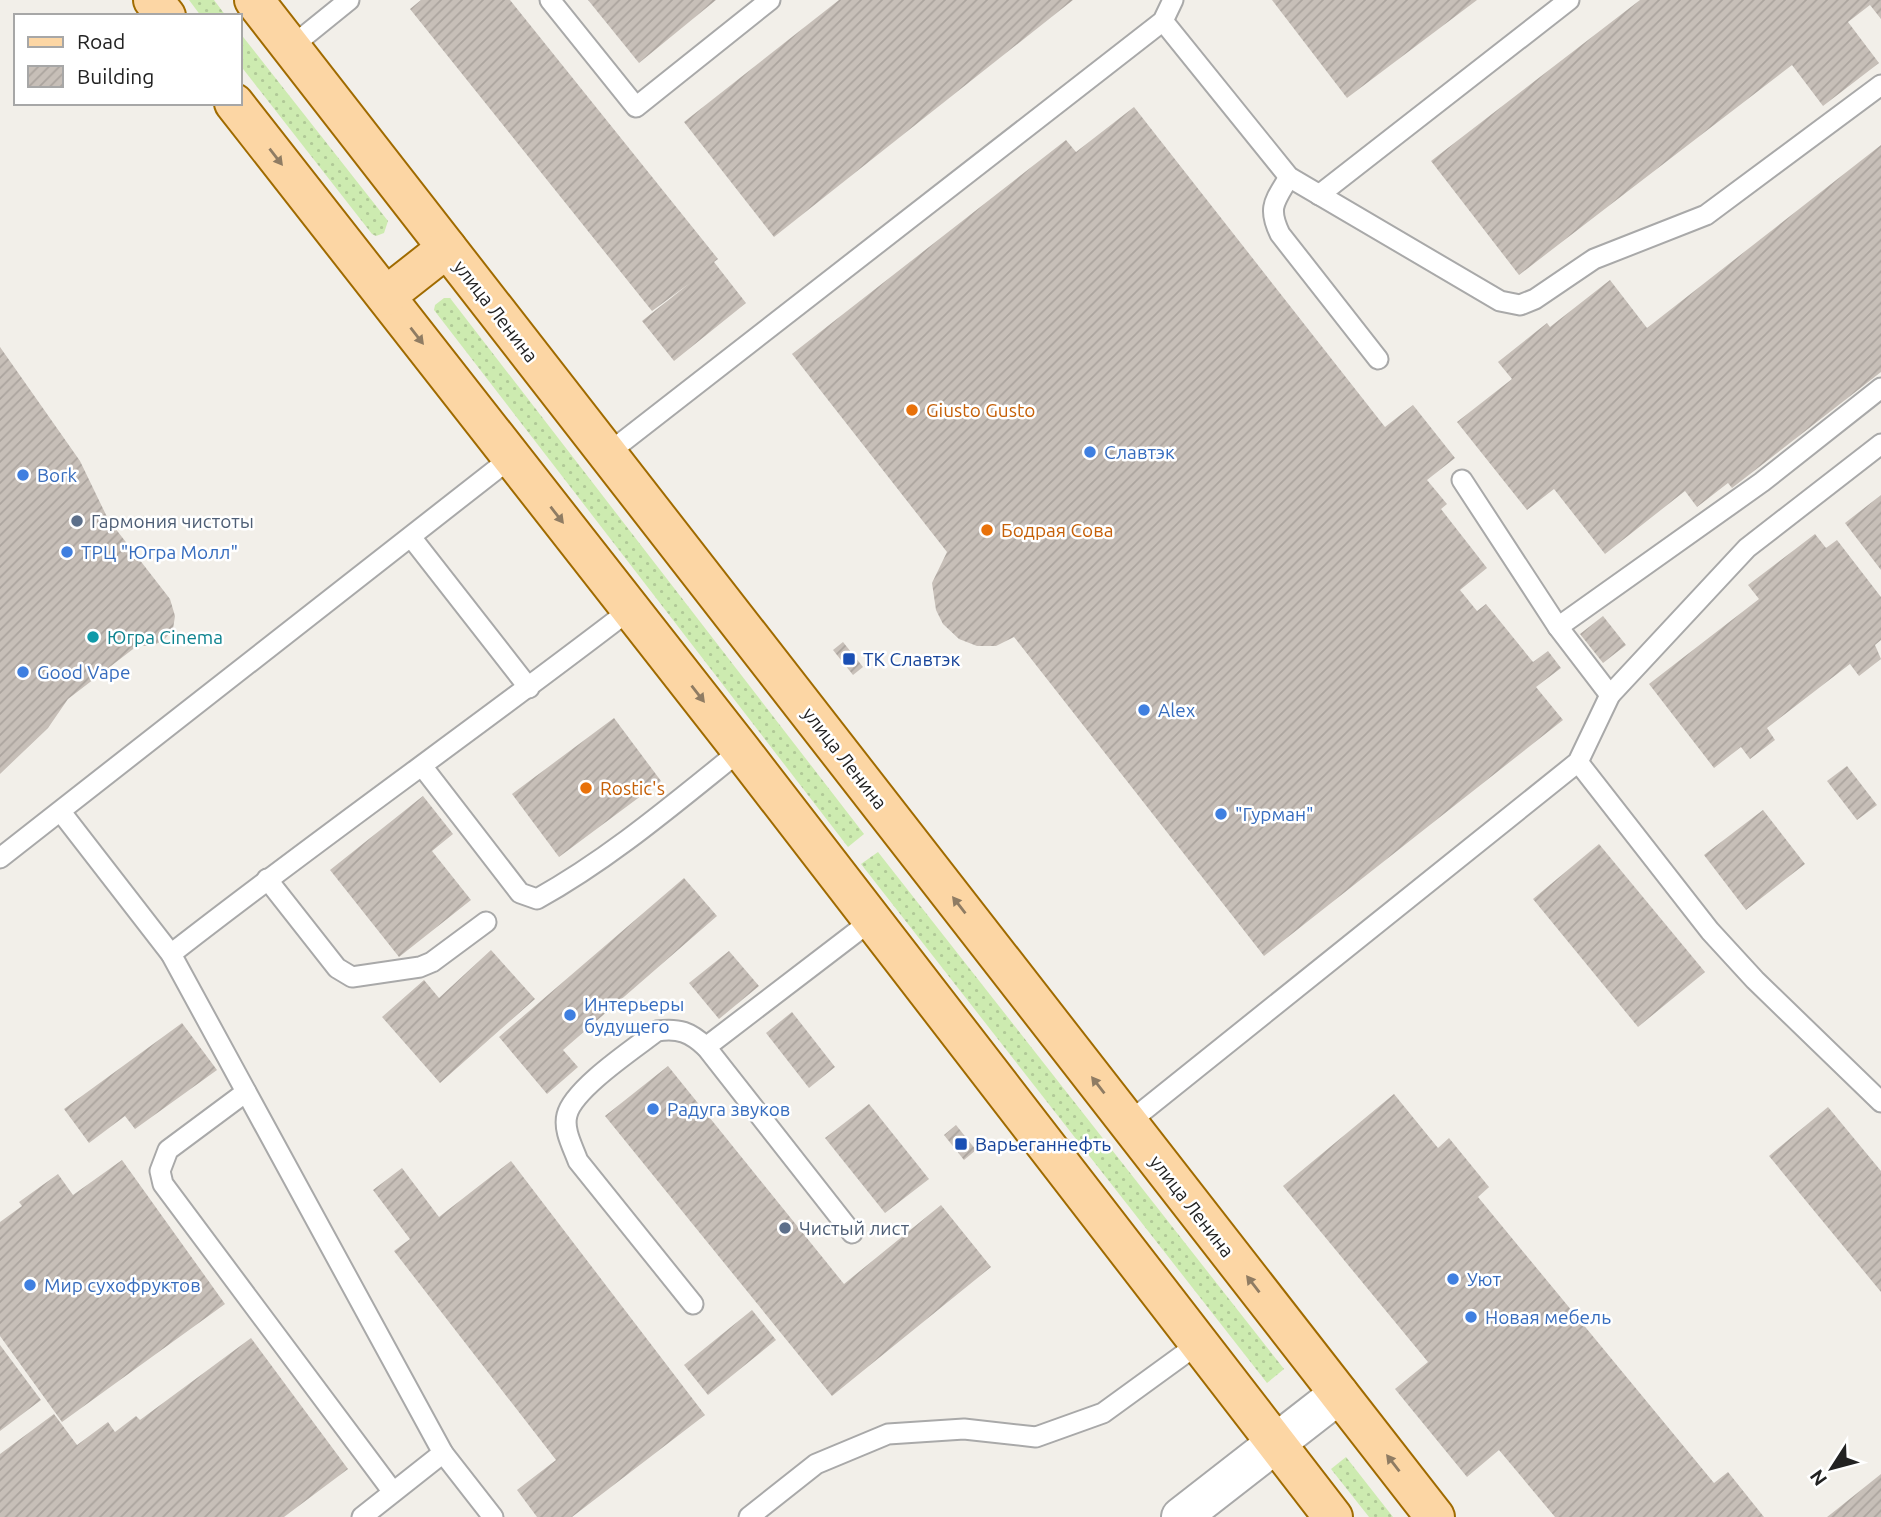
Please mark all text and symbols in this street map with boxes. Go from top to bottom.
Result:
legend [14,14,242,105]
text: Road [77,29,125,53]
text: Building [77,64,154,88]
one-way arrow [269,148,283,166]
street label: улица Ленина [449,256,543,366]
one-way arrow [409,327,424,345]
place label: Giusto Gusto [926,399,1035,421]
marker: Giusto Gusto [904,402,920,418]
place label: Славтэк [1104,441,1175,463]
marker: Славтэк [1082,444,1098,460]
place label: Bork [37,464,77,486]
marker: Bork [15,467,31,483]
one-way arrow [550,506,564,524]
place label: Гармония чистоты [91,510,254,532]
marker: Гармония чистоты [69,513,85,529]
place label: Бодрая Сова [1001,519,1113,541]
marker: Бодрая Сова [979,522,995,538]
place label: ТРЦ "Югра Молл" [81,541,238,563]
marker: ТРЦ "Югра Молл" [59,544,75,560]
place label: Югра Cinema [107,626,223,648]
marker: Югра Cinema [85,629,101,645]
place label: ТК Славтэк [863,648,960,670]
marker: ТК Славтэк [841,651,857,667]
place label: Good Vape [37,661,130,683]
marker: Good Vape [15,664,31,680]
one-way arrow [690,685,704,703]
place label: Alex [1158,699,1196,721]
marker: Alex [1136,702,1152,718]
street label: улица Ленина [798,703,892,813]
place label: Rostic's [600,777,665,799]
marker: Rostic's [578,780,594,796]
place label: "Гурман" [1235,803,1314,825]
marker: "Гурман" [1213,806,1229,822]
one-way arrow [952,896,967,914]
place label: Интерьеры будущего [584,993,684,1037]
marker: Интерьеры будущего [562,1007,578,1023]
one-way arrow [1092,1076,1106,1094]
place label: Радуга звуков [667,1098,790,1120]
marker: Радуга звуков [645,1101,661,1117]
place label: Варьеганнефть [975,1133,1111,1155]
marker: Варьеганнефть [953,1136,969,1152]
street label: улица Ленина [1145,1151,1239,1261]
place label: Чистый лист [799,1217,910,1239]
marker: Чистый лист [777,1220,793,1236]
place label: Уют [1467,1268,1502,1290]
marker: Уют [1445,1271,1461,1287]
place label: Мир сухофруктов [44,1274,201,1296]
one-way arrow [1245,1275,1260,1293]
marker: Мир сухофруктов [22,1277,38,1293]
place label: Новая мебель [1485,1306,1611,1328]
marker: Новая мебель [1463,1309,1479,1325]
north arrow [1797,1433,1867,1503]
one-way arrow [1385,1455,1400,1473]
text: N [1805,1466,1831,1490]

